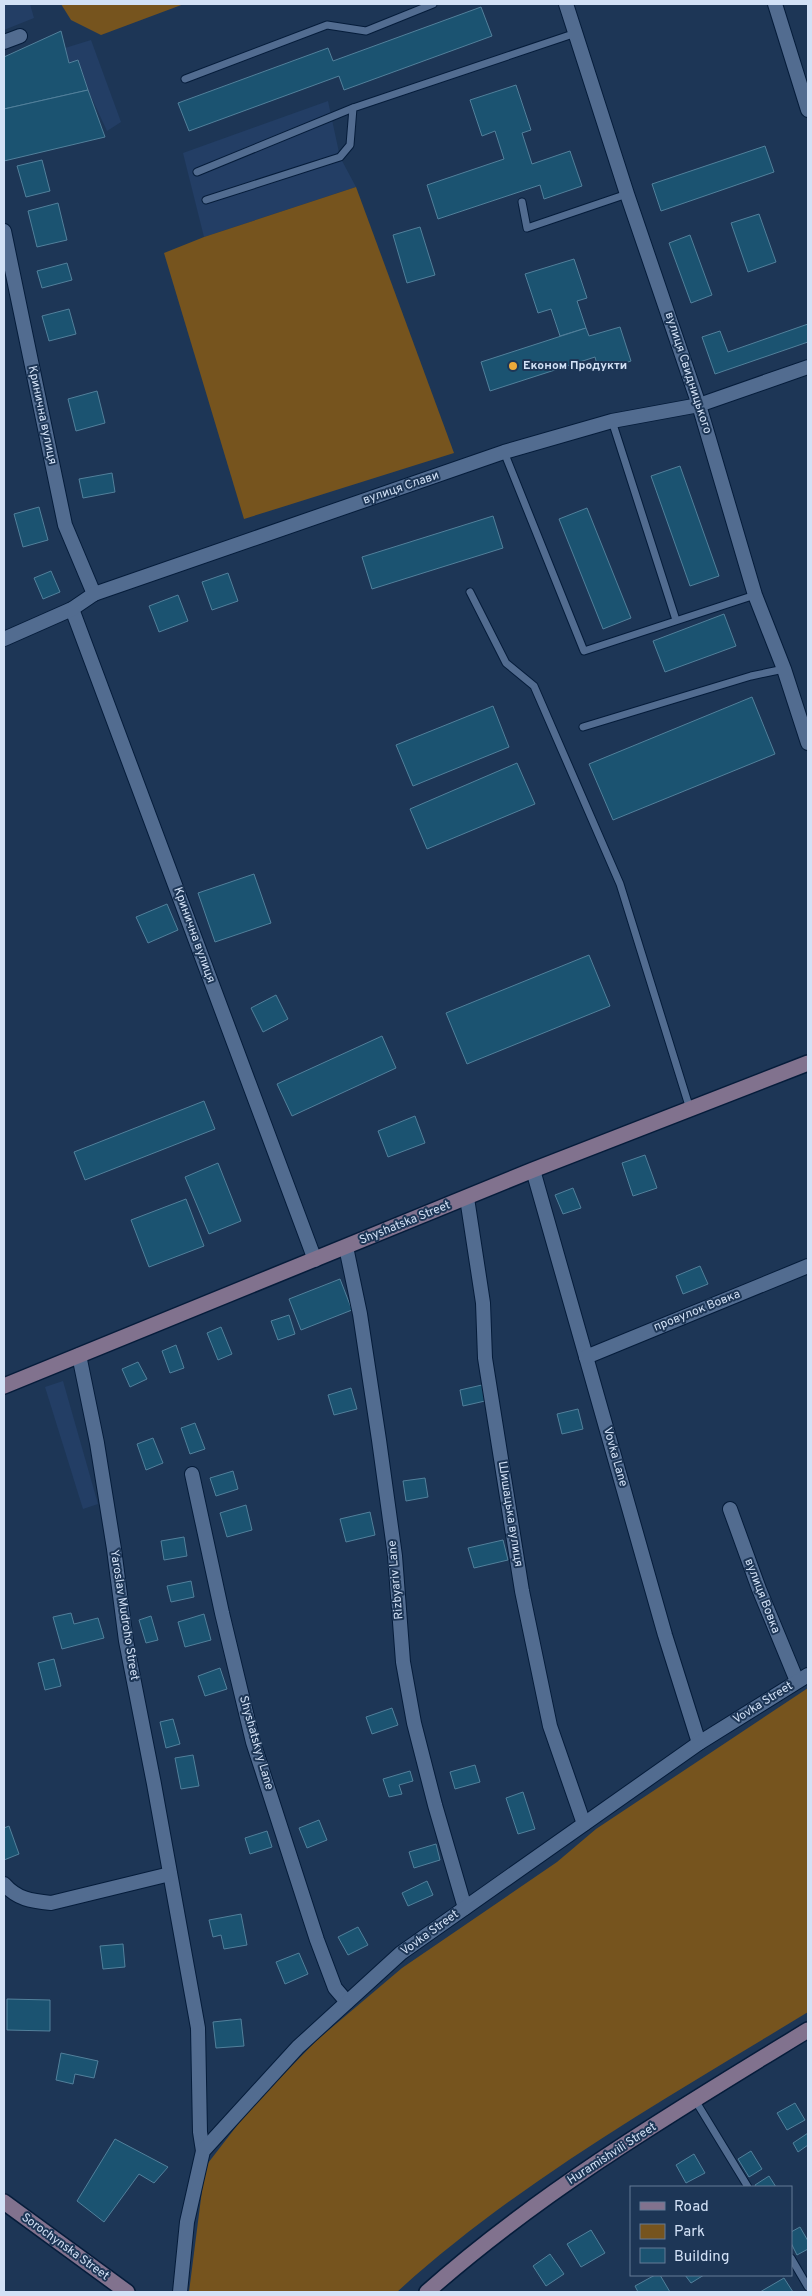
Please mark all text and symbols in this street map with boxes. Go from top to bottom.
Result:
street label: вулиця Свидницького [661,310,715,436]
place label: Економ Продукти [523,358,627,374]
marker: Економ Продукти [507,360,519,372]
street label: Кринична вулиця [24,364,60,466]
street label: вулиця Слави [361,467,441,509]
street label: Кринична вулиця [169,885,219,985]
street label: Shyshatska Street [357,1197,453,1249]
street label: провулок Вовка [651,1286,743,1336]
street label: Vovka Lane [599,1425,631,1489]
street label: Шишацька вулиця [494,1460,526,1568]
street label: Rizbyariv Lane [385,1540,407,1620]
street label: Yaroslav Mudroho Street [106,1549,142,1681]
street label: вулиця Вовка [740,1556,784,1636]
street label: Vovka Street [730,1678,796,1728]
street label: Shyshatskyy Lane [235,1694,277,1792]
street label: Vovka Street [398,1907,462,1959]
street label: Huramishvili Street [564,2119,660,2189]
legend [630,2186,792,2276]
text: Road [674,2198,709,2217]
street label: Sorochynska Street [18,2210,112,2284]
text: Park [674,2223,705,2242]
text: Building [674,2248,729,2267]

